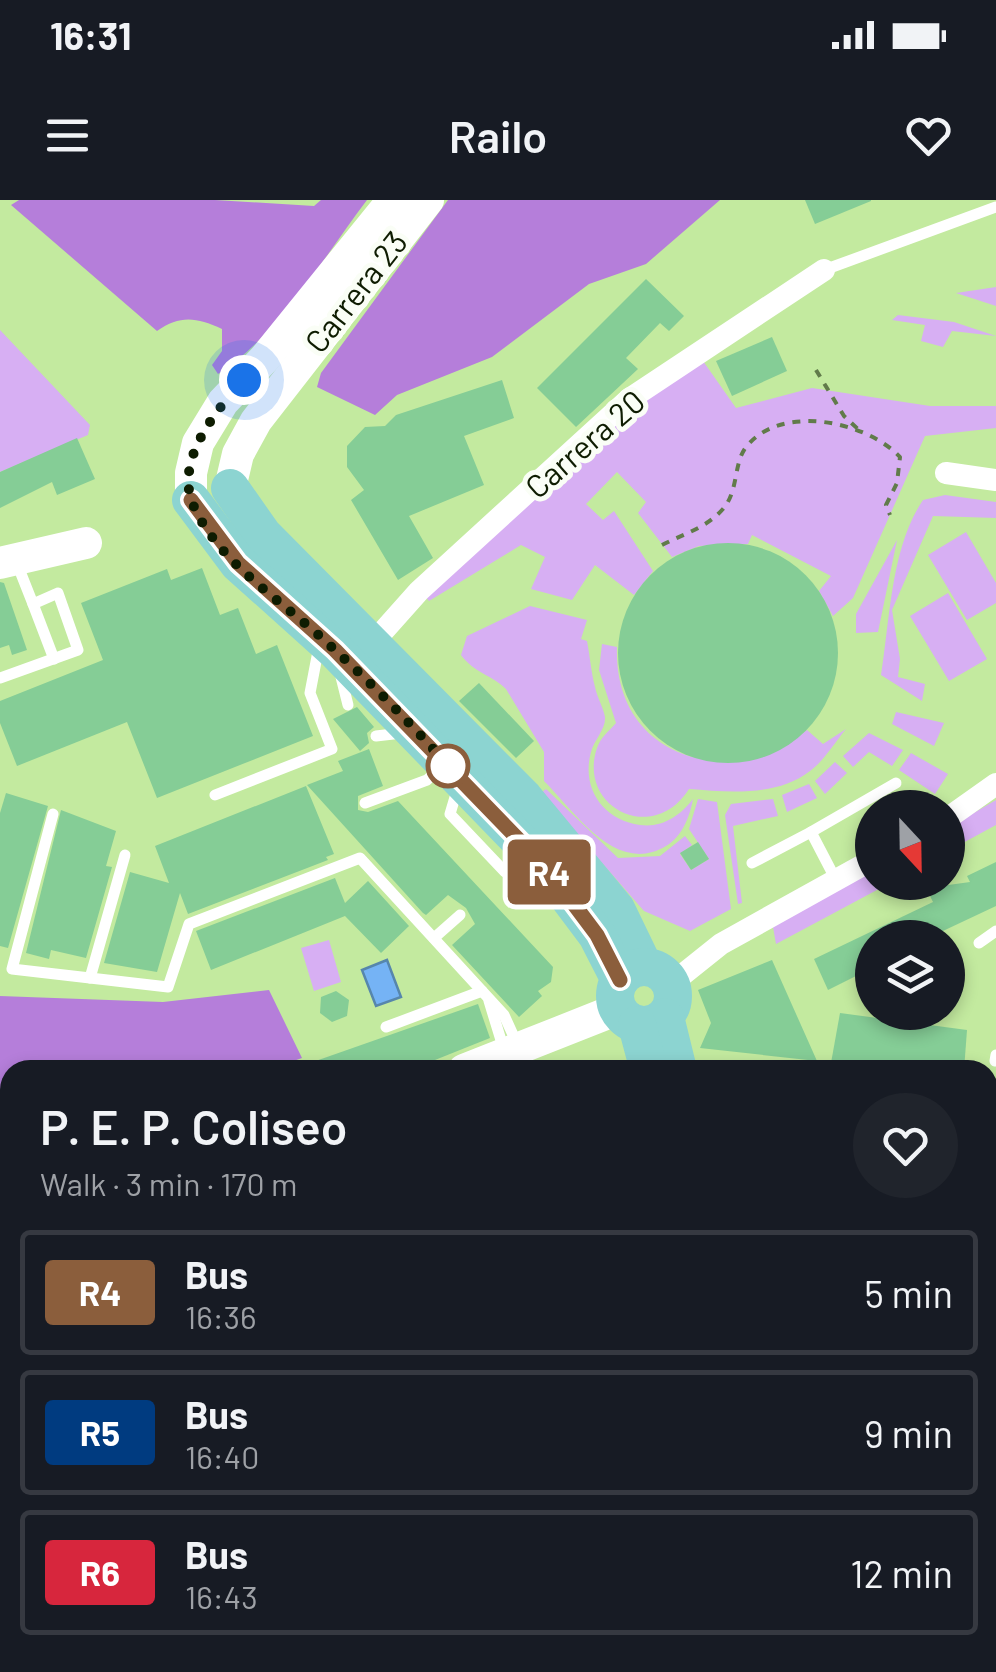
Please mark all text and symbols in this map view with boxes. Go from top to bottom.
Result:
text: 16:31 [50,12,132,58]
icon: menu [40,108,95,163]
text: Railo [449,108,547,162]
icon: heart [901,108,956,163]
street label: Carrera 23 [296,223,414,359]
your location [219,355,269,405]
street label: Carrera 20 [517,381,651,505]
unlabelled marker [427,745,469,787]
north arrow [855,790,965,900]
map controls [855,790,965,1030]
line badge: R4 [504,840,594,904]
text: R4 [528,851,570,893]
button: layers [855,920,965,1030]
button: heart [853,1093,958,1198]
text: P. E. P. Coliseo [40,1097,347,1155]
text: Walk · 3 min · 170 m [40,1164,297,1202]
text: Bus [185,1251,248,1297]
text: 5 min [864,1270,953,1316]
text: R4 [79,1271,121,1313]
text: 16:36 [185,1297,257,1335]
text: Bus [185,1391,248,1437]
text: 9 min [864,1410,953,1456]
text: R5 [80,1411,120,1453]
text: 16:40 [185,1437,259,1475]
text: Bus [185,1531,248,1577]
text: 12 min [850,1550,953,1596]
text: R6 [80,1551,120,1593]
text: 16:43 [185,1577,258,1615]

